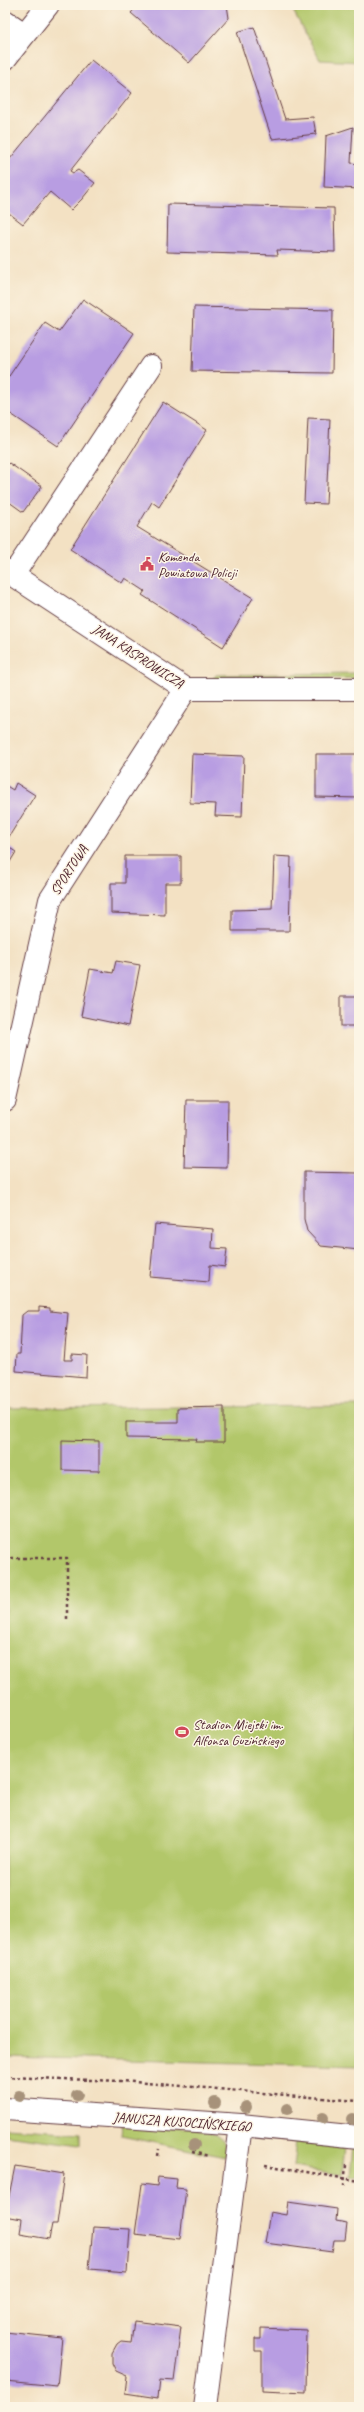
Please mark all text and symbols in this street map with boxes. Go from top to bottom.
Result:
place label: Komenda Powiatowa Policji [158,548,239,581]
public building icon: Komenda Powiatowa Policji [139,556,155,572]
street label: JANA KASPROWICZA [88,619,188,692]
street label: SPORTOWA [46,841,92,898]
place label: Stadion Miejski im. Alfonsa Guzińskiego [193,1716,285,1749]
sports icon: Stadion Miejski im. Alfonsa Guzińskiego [174,1724,190,1740]
street label: JANUSZA KUSOCIŃSKIEGO [112,2109,253,2135]

